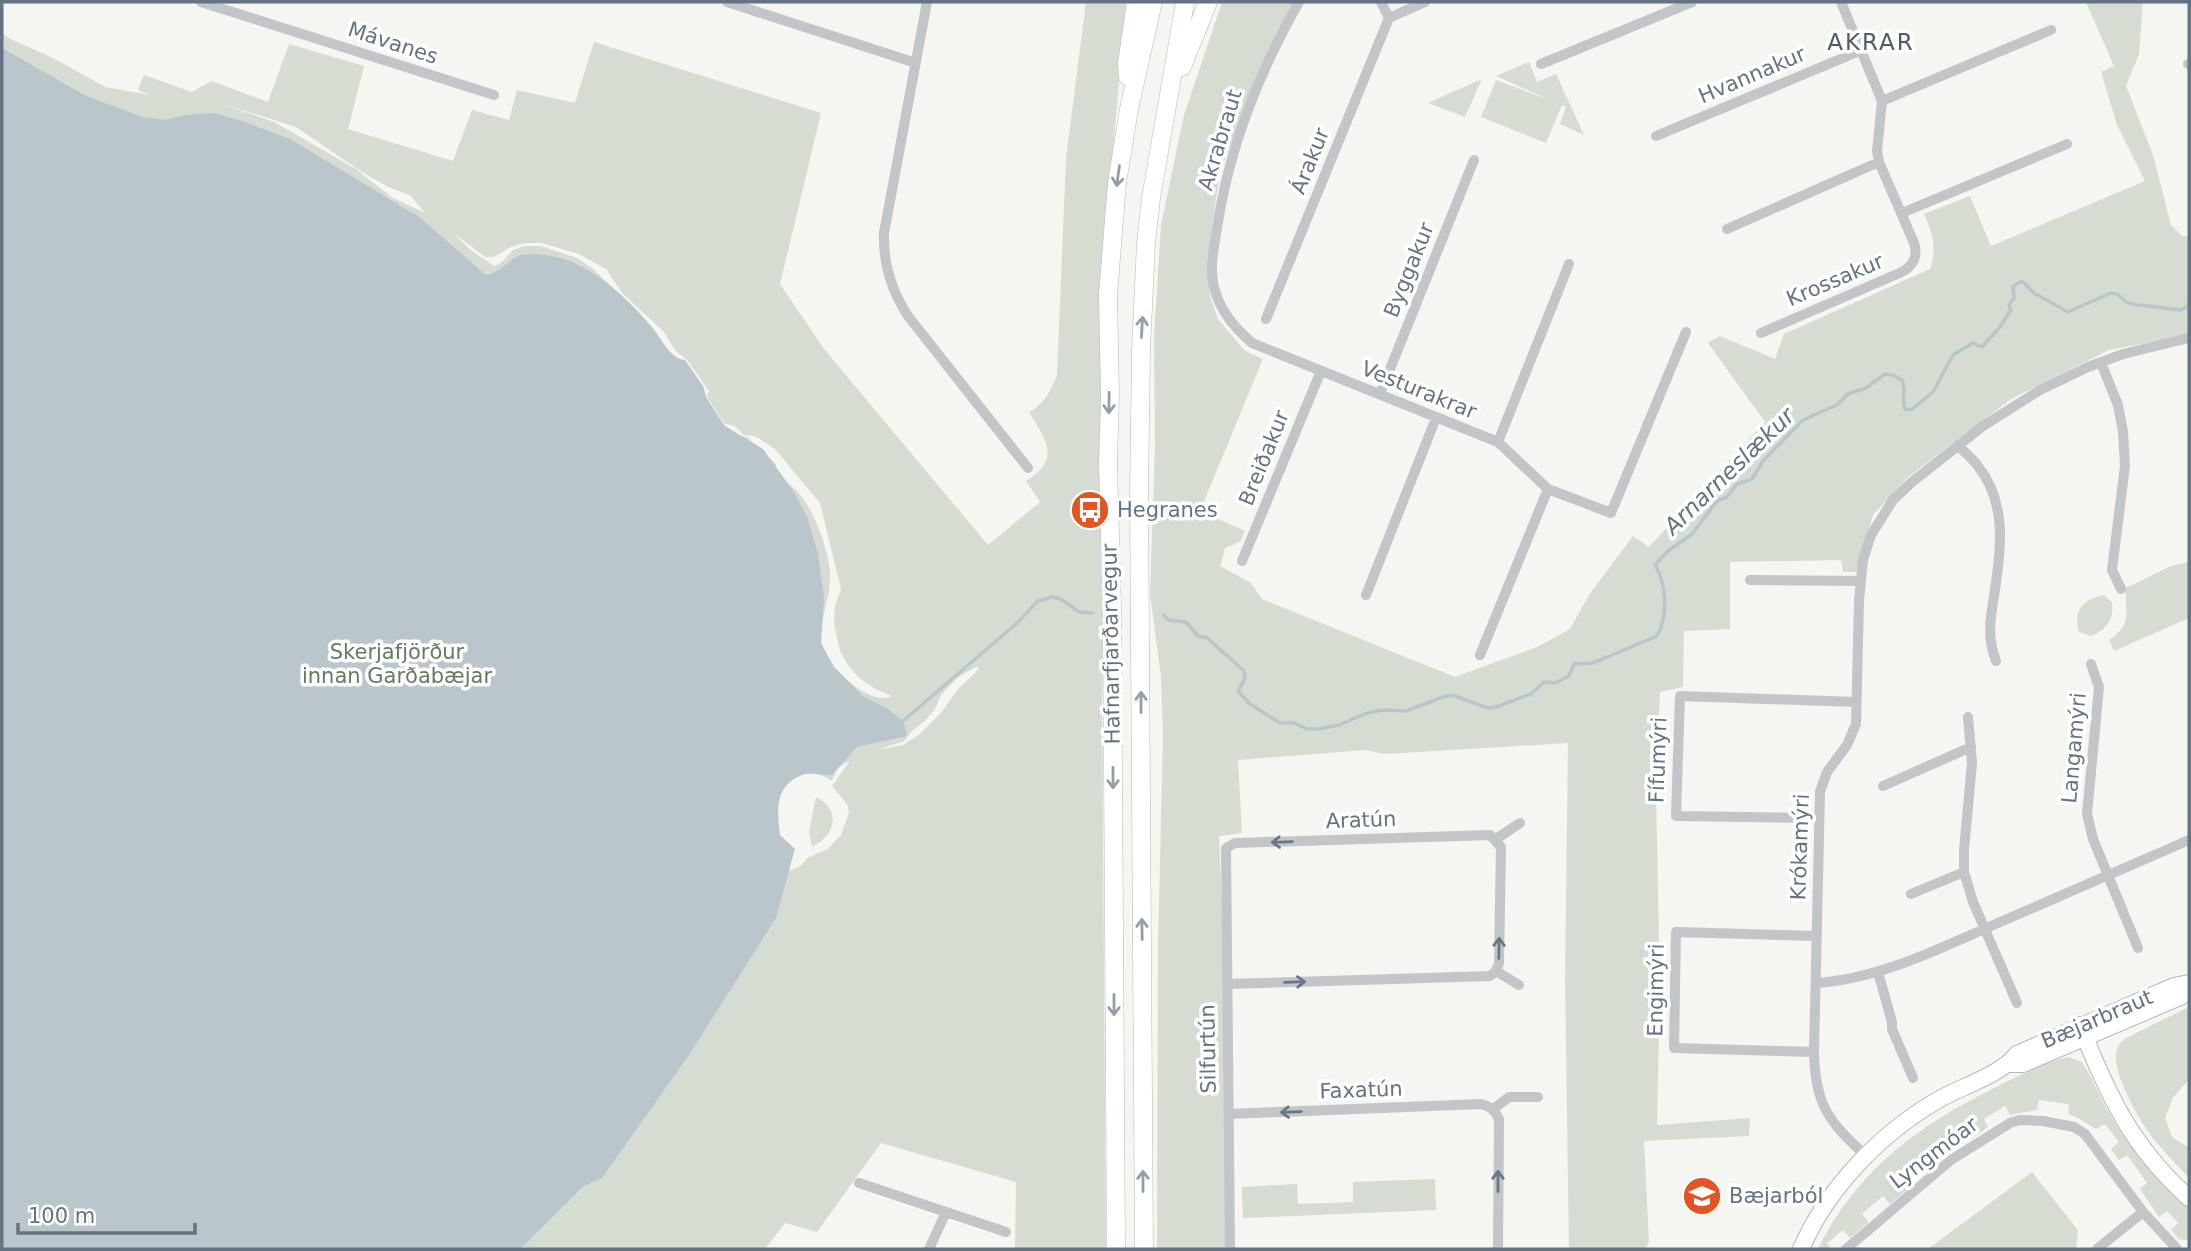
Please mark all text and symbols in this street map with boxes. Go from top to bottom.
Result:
street label: Mávanes [345,17,441,69]
district label: AKRAR [1827,29,1915,55]
street label: Hvannakur [1695,42,1810,108]
street label: Akrabraut [1193,87,1247,193]
street label: Árakur [1285,124,1334,198]
one-way arrow [1111,164,1124,187]
street label: Byggakur [1379,219,1439,321]
street label: Krossakur [1783,249,1887,311]
one-way arrow [1135,316,1148,339]
street label: Vesturakrar [1358,356,1480,424]
one-way arrow [1103,392,1116,415]
water label: Arnarneslækur [1657,401,1801,541]
street label: Breiðakur [1234,407,1294,509]
bus stop icon: Hegranes [1069,489,1111,531]
place label: Hegranes [1117,498,1218,522]
street label: Hafnarfjarðarvegur [1097,543,1125,744]
park label: Skerjafjörður innan Garðabæjar [302,640,492,688]
one-way arrow [1134,690,1147,713]
street label: Langamýri [2057,691,2091,805]
street label: Fífumýri [1645,717,1671,803]
one-way arrow [1106,766,1120,789]
street label: Krókamýri [1786,793,1814,901]
street label: Aratún [1325,807,1397,833]
one-way arrow [1271,835,1294,848]
one-way arrow [1135,918,1149,941]
one-way arrow [1493,936,1506,959]
street label: Engimýri [1643,943,1669,1037]
one-way arrow [1283,976,1306,989]
street label: Bæjarbraut [2038,985,2156,1053]
one-way arrow [1108,993,1121,1016]
street label: Silfurtún [1195,1004,1221,1094]
street label: Faxatún [1319,1077,1403,1103]
one-way arrow [1280,1105,1303,1118]
street label: Lyngmóar [1885,1112,1983,1194]
one-way arrow [1136,1170,1150,1193]
one-way arrow [1491,1170,1505,1193]
school or university icon: Bæjarból [1681,1175,1723,1217]
place label: Bæjarból [1729,1184,1823,1208]
scale bar [18,1192,194,1236]
text: 100 m [28,1204,95,1228]

